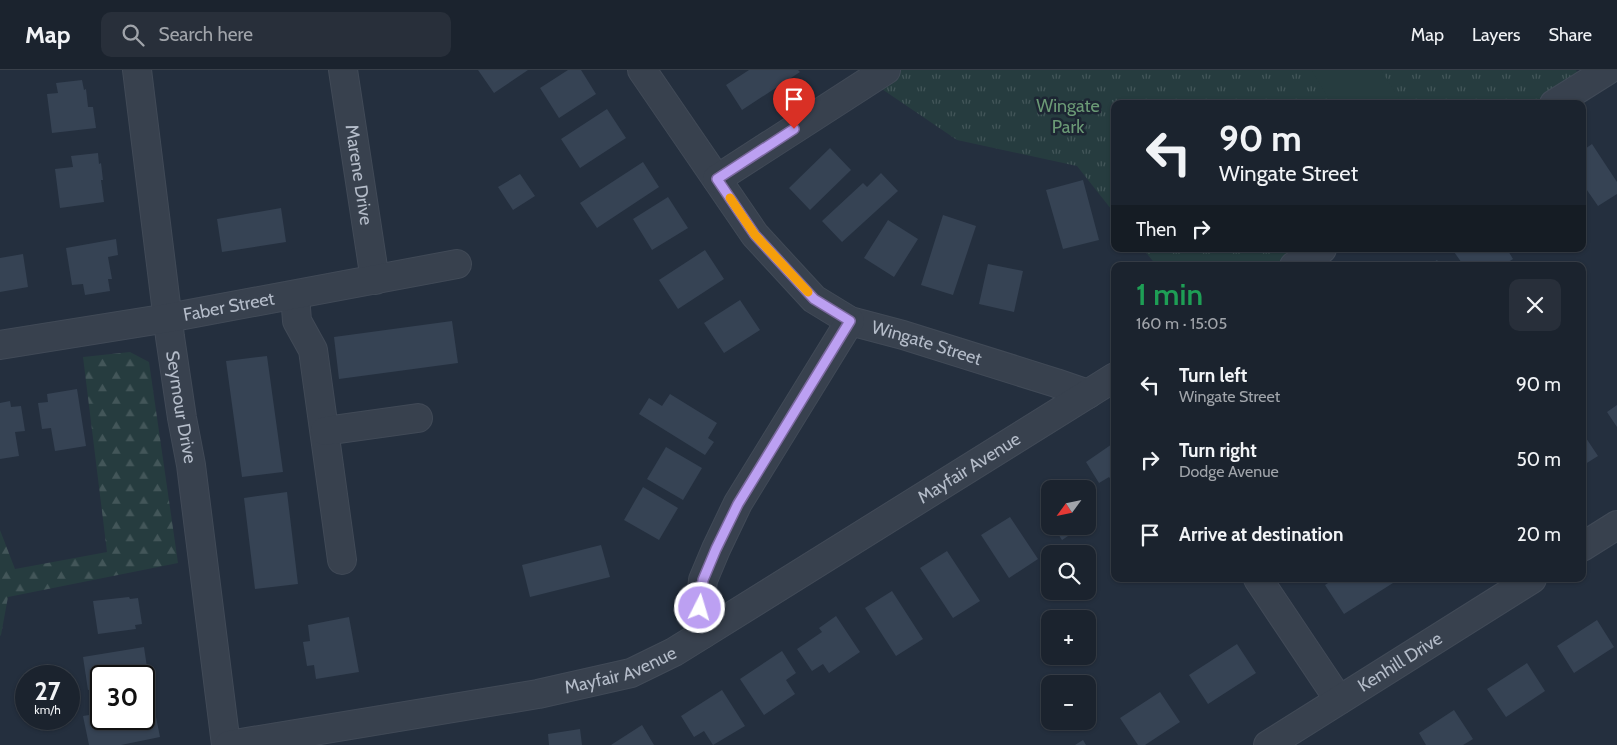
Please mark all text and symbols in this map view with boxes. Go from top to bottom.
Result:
search box [101,12,451,57]
text: Map [25,20,71,49]
icon: search [119,21,147,49]
text: Search here [159,23,253,46]
text: Map [1411,24,1444,46]
text: Layers [1472,24,1521,46]
text: Share [1549,24,1592,46]
pin [773,78,815,129]
icon: arrive [780,85,808,113]
park label: Wingate Park [1036,95,1100,138]
text: 90 m [1219,117,1302,160]
icon: left [1136,120,1201,185]
street label: Marene Drive [340,123,377,227]
text: Wingate Street [1219,160,1358,187]
icon: right [1187,215,1215,243]
text: Then [1136,218,1177,241]
text: 1 min [1136,276,1203,313]
button: close [1509,279,1561,331]
street label: Faber Street [181,287,276,326]
text: 160 m · 15:05 [1136,314,1227,333]
street label: Wingate Street [869,316,984,370]
street label: Seymour Drive [161,349,201,465]
text: Turn left [1179,364,1247,387]
icon: left [1136,371,1164,399]
text: 90 m [1516,373,1561,396]
text: Wingate Street [1179,387,1280,406]
street label: Mayfair Avenue [913,428,1024,508]
text: Turn right [1179,439,1257,462]
icon: right [1136,446,1164,474]
text: 50 m [1517,448,1561,471]
text: Dodge Avenue [1179,462,1279,481]
north arrow [1041,480,1096,535]
map controls [1041,480,1096,730]
icon: arrive [1136,521,1164,549]
text: Arrive at destination [1179,523,1343,546]
text: 20 m [1517,523,1561,546]
button: search [1041,545,1096,600]
position arrow [673,581,725,633]
button: + [1041,610,1096,665]
street label: Kenhill Drive [1354,627,1446,697]
street label: Mayfair Avenue [562,642,680,699]
speed limit sign: 30 [90,665,155,730]
button: − [1041,675,1096,730]
text: 27 [35,676,60,706]
text: km/h [34,702,61,717]

